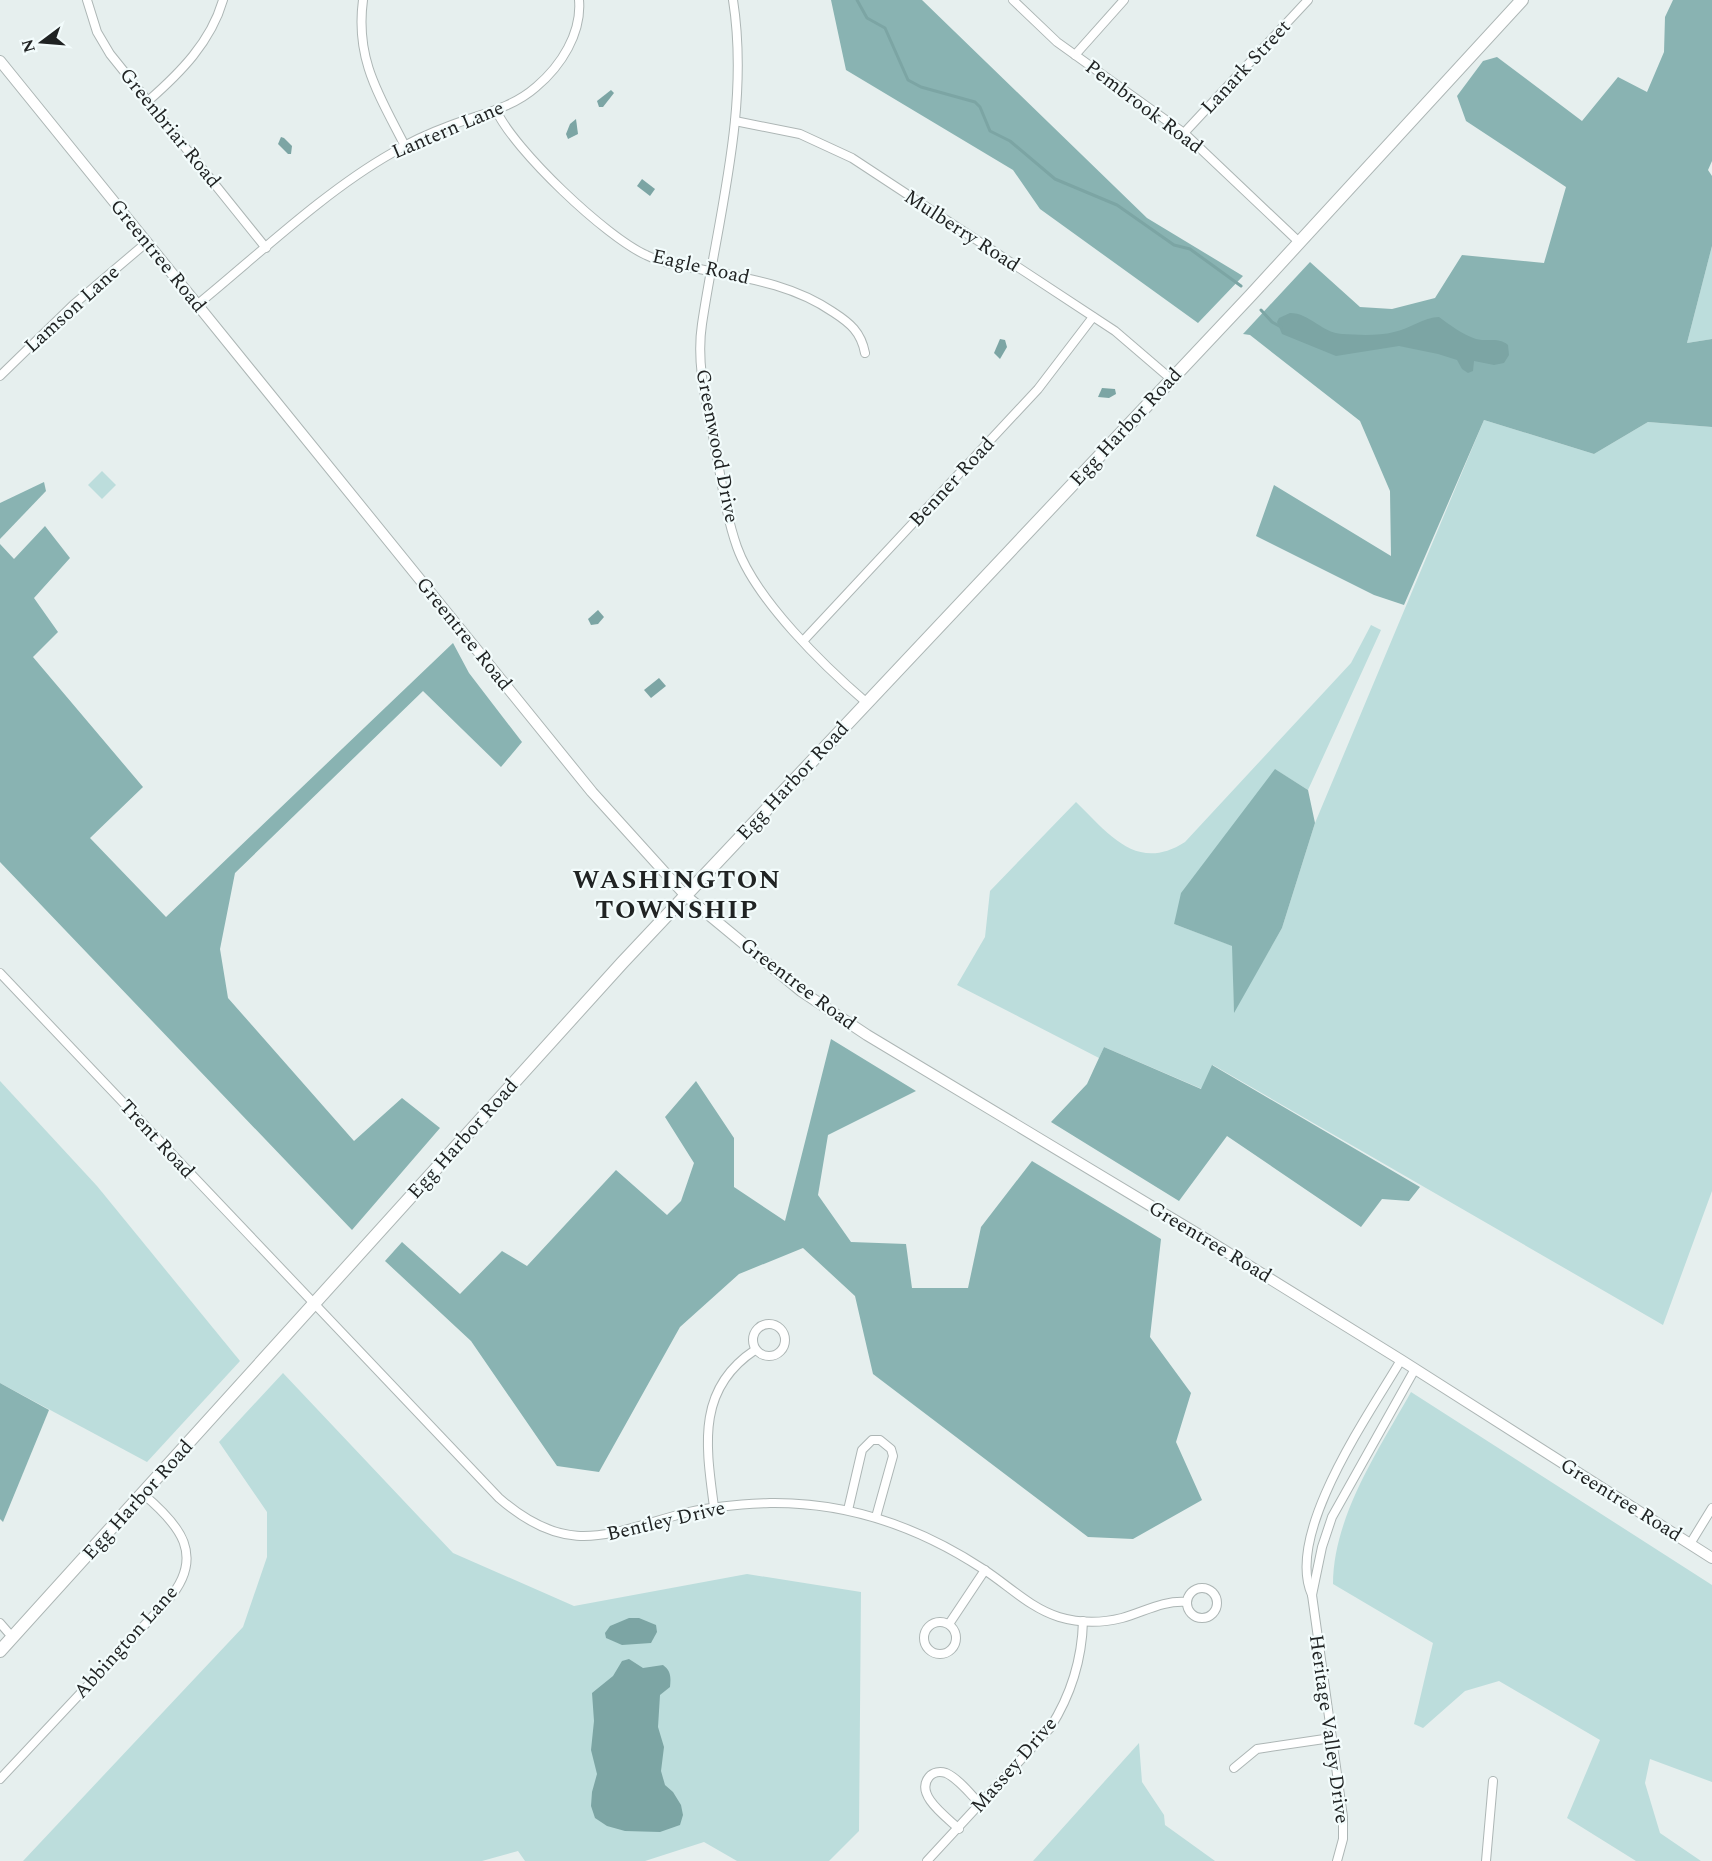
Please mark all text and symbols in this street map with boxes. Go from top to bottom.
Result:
north arrow [12,12,72,72]
street label: Lanark Street [1194,13,1298,121]
text: N [15,36,42,55]
street label: Pembrook Road [1079,53,1209,161]
street label: Greenbriar Road [112,61,228,195]
street label: Lantern Lane [387,93,509,167]
street label: Mulberry Road [898,182,1026,280]
street label: Greentree Road [103,193,213,319]
street label: Eagle Road [649,241,753,293]
street label: Lamson Lane [18,258,126,360]
street label: Egg Harbor Road [1063,361,1189,493]
street label: Greenwood Drive [687,367,747,525]
street label: Benner Road [902,430,1002,534]
street label: Greentree Road [409,571,519,697]
street label: Egg Harbor Road [730,715,856,847]
district label: WASHINGTON TOWNSHIP [572,860,782,930]
street label: Greentree Road [733,930,863,1038]
street label: Egg Harbor Road [400,1072,526,1206]
street label: Trent Road [112,1092,202,1186]
street label: Greentree Road [1143,1193,1277,1291]
street label: Egg Harbor Road [75,1433,201,1567]
street label: Greentree Road [1554,1450,1688,1550]
street label: Bentley Drive [604,1493,728,1549]
street label: Abbington Lane [67,1578,185,1706]
street label: Heritage Valley Drive [1301,1632,1357,1826]
street label: Massey Drive [964,1710,1064,1820]

